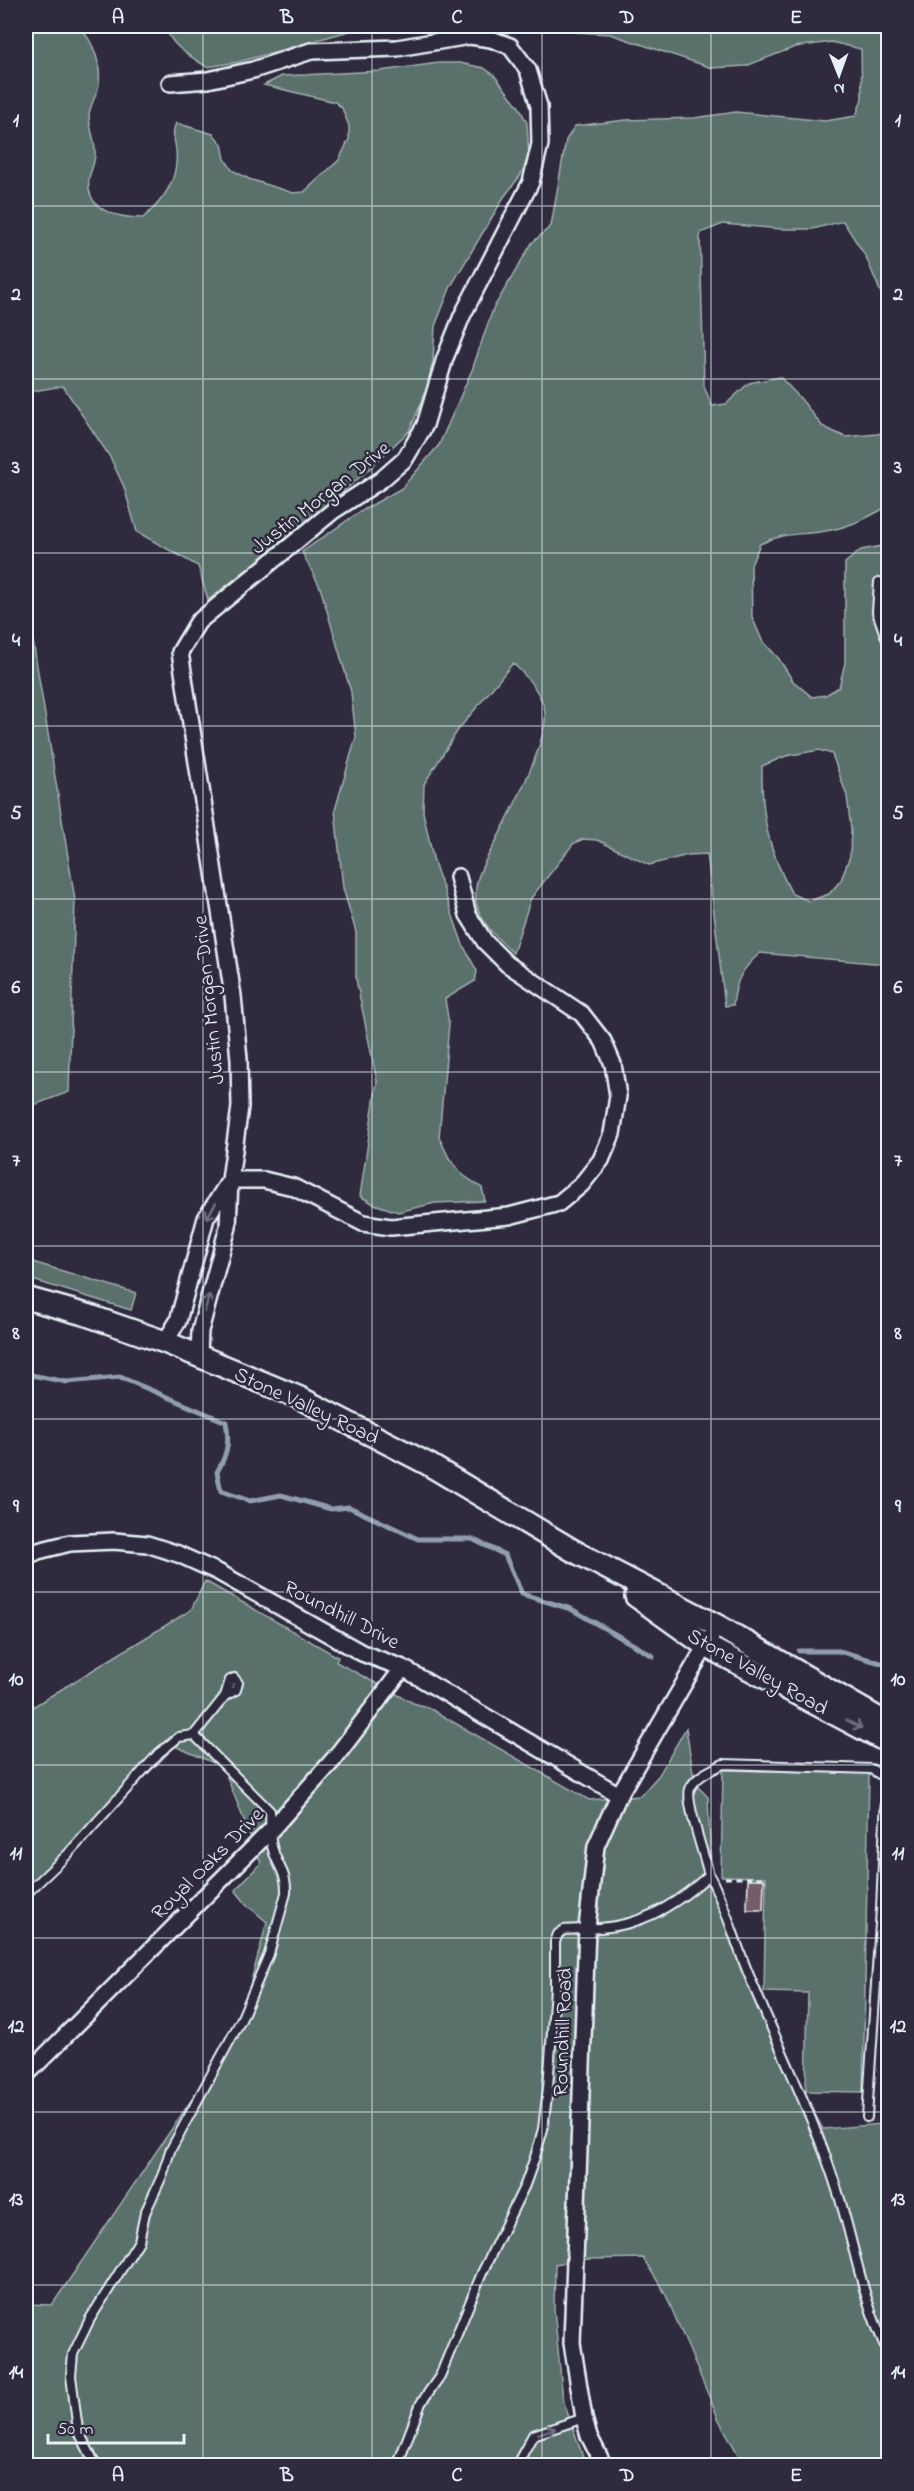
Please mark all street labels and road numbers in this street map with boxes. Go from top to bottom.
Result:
street label: Justin Morgan Drive [245,434,399,564]
street label: Justin Morgan Drive [186,913,236,1086]
street label: Stone Valley Road [228,1360,384,1455]
street label: Roundhill Drive [278,1574,405,1658]
street label: Stone Valley Road [680,1622,833,1726]
street label: Royal Oaks Drive [145,1801,273,1929]
street label: Roundhill Road [547,1967,581,2097]

